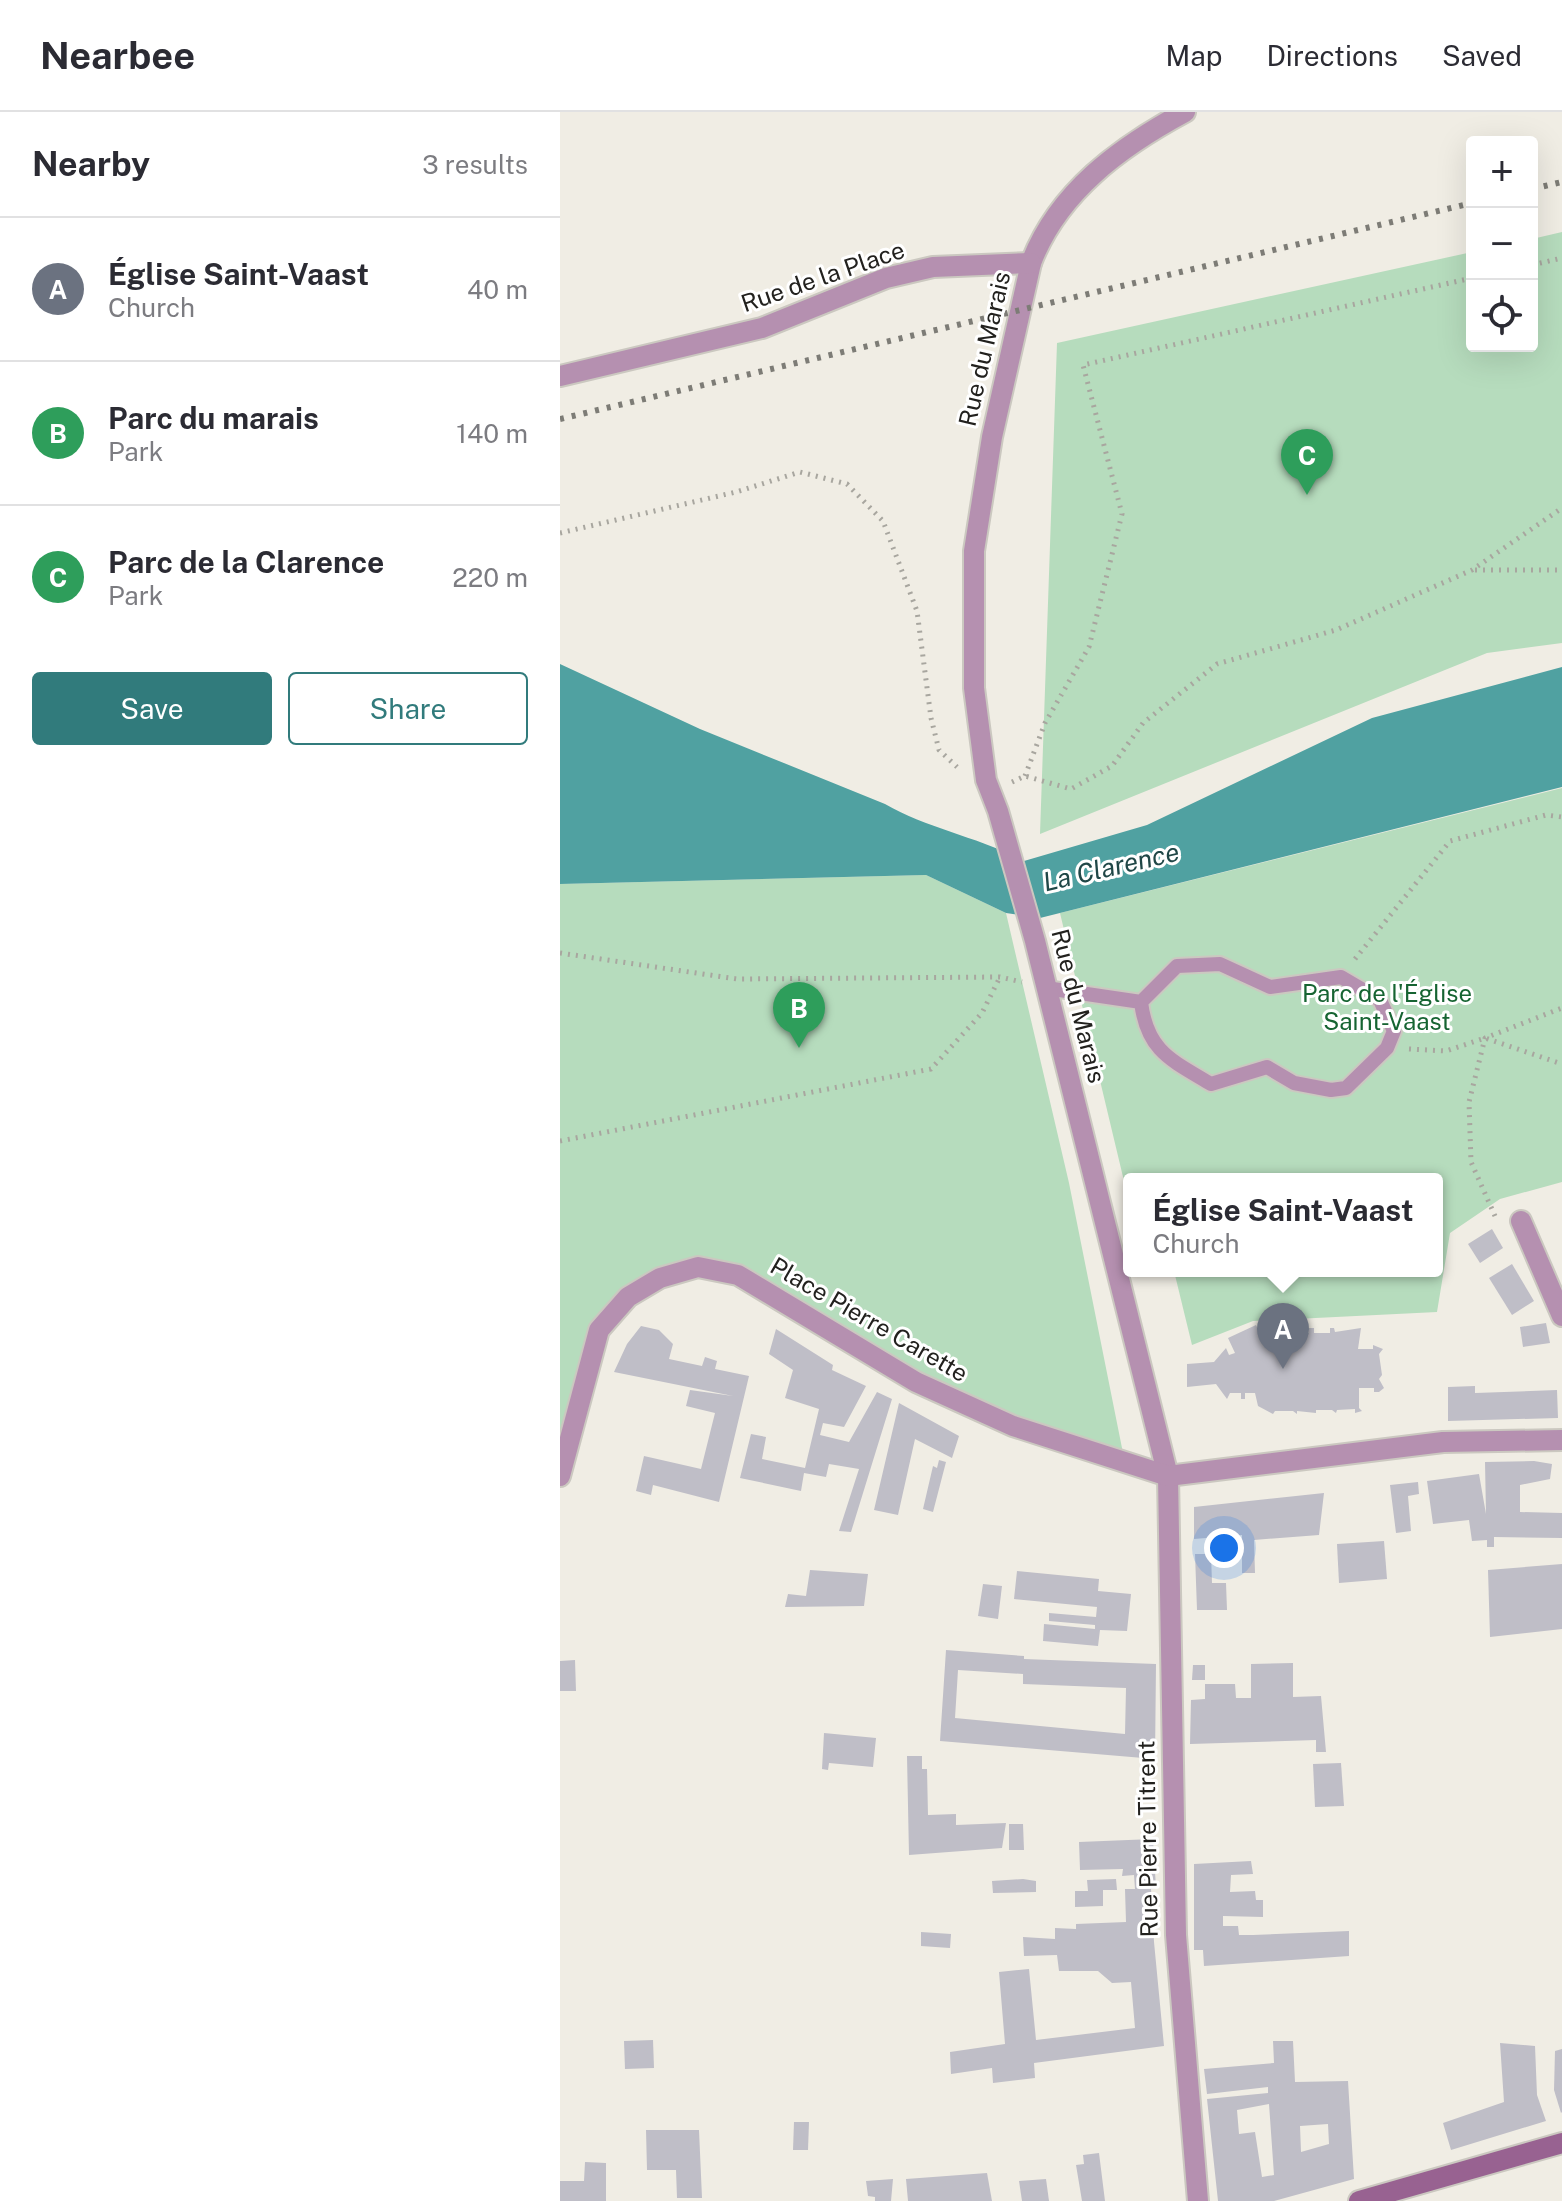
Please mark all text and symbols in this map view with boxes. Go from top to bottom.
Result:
text: Nearbee [40,33,195,78]
text: Map [1166,39,1222,72]
text: Directions [1266,39,1398,72]
text: Saved [1442,39,1522,72]
map controls [1466,136,1538,352]
button: + [1466,136,1538,208]
text: Nearby [32,144,150,184]
text: 3 results [422,149,528,180]
button: − [1466,208,1538,280]
street label: Rue de la Place [737,235,908,317]
text: Église Saint-Vaast [108,256,369,292]
street label: Rue du Marais [953,269,1015,429]
text: A [49,274,67,305]
text: 40 m [467,274,528,305]
button: locate [1466,280,1538,352]
text: Church [108,292,195,323]
text: Parc du marais [108,400,319,436]
text: B [49,418,67,449]
text: 140 m [456,418,528,449]
pin: C [1281,429,1333,495]
text: Park [108,436,163,467]
text: Parc de la Clarence [108,544,384,580]
text: C [49,562,67,593]
text: 220 m [452,562,528,593]
text: Park [108,580,163,611]
button: Save [32,672,272,745]
button: Share [288,672,528,745]
water label: La Clarence [1040,836,1182,897]
street label: Rue du Marais [1046,926,1112,1086]
park label: Parc de l'Église Saint-Vaast [1302,979,1472,1035]
pin: B [773,982,825,1048]
popup [1123,1173,1443,1277]
text: Église Saint-Vaast [1152,1192,1414,1228]
text: Church [1152,1228,1240,1259]
street label: Place Pierre Carette [766,1251,973,1387]
pin: A [1257,1303,1309,1369]
your location [1204,1528,1244,1568]
street label: Rue Pierre Titrent [1131,1740,1163,1938]

